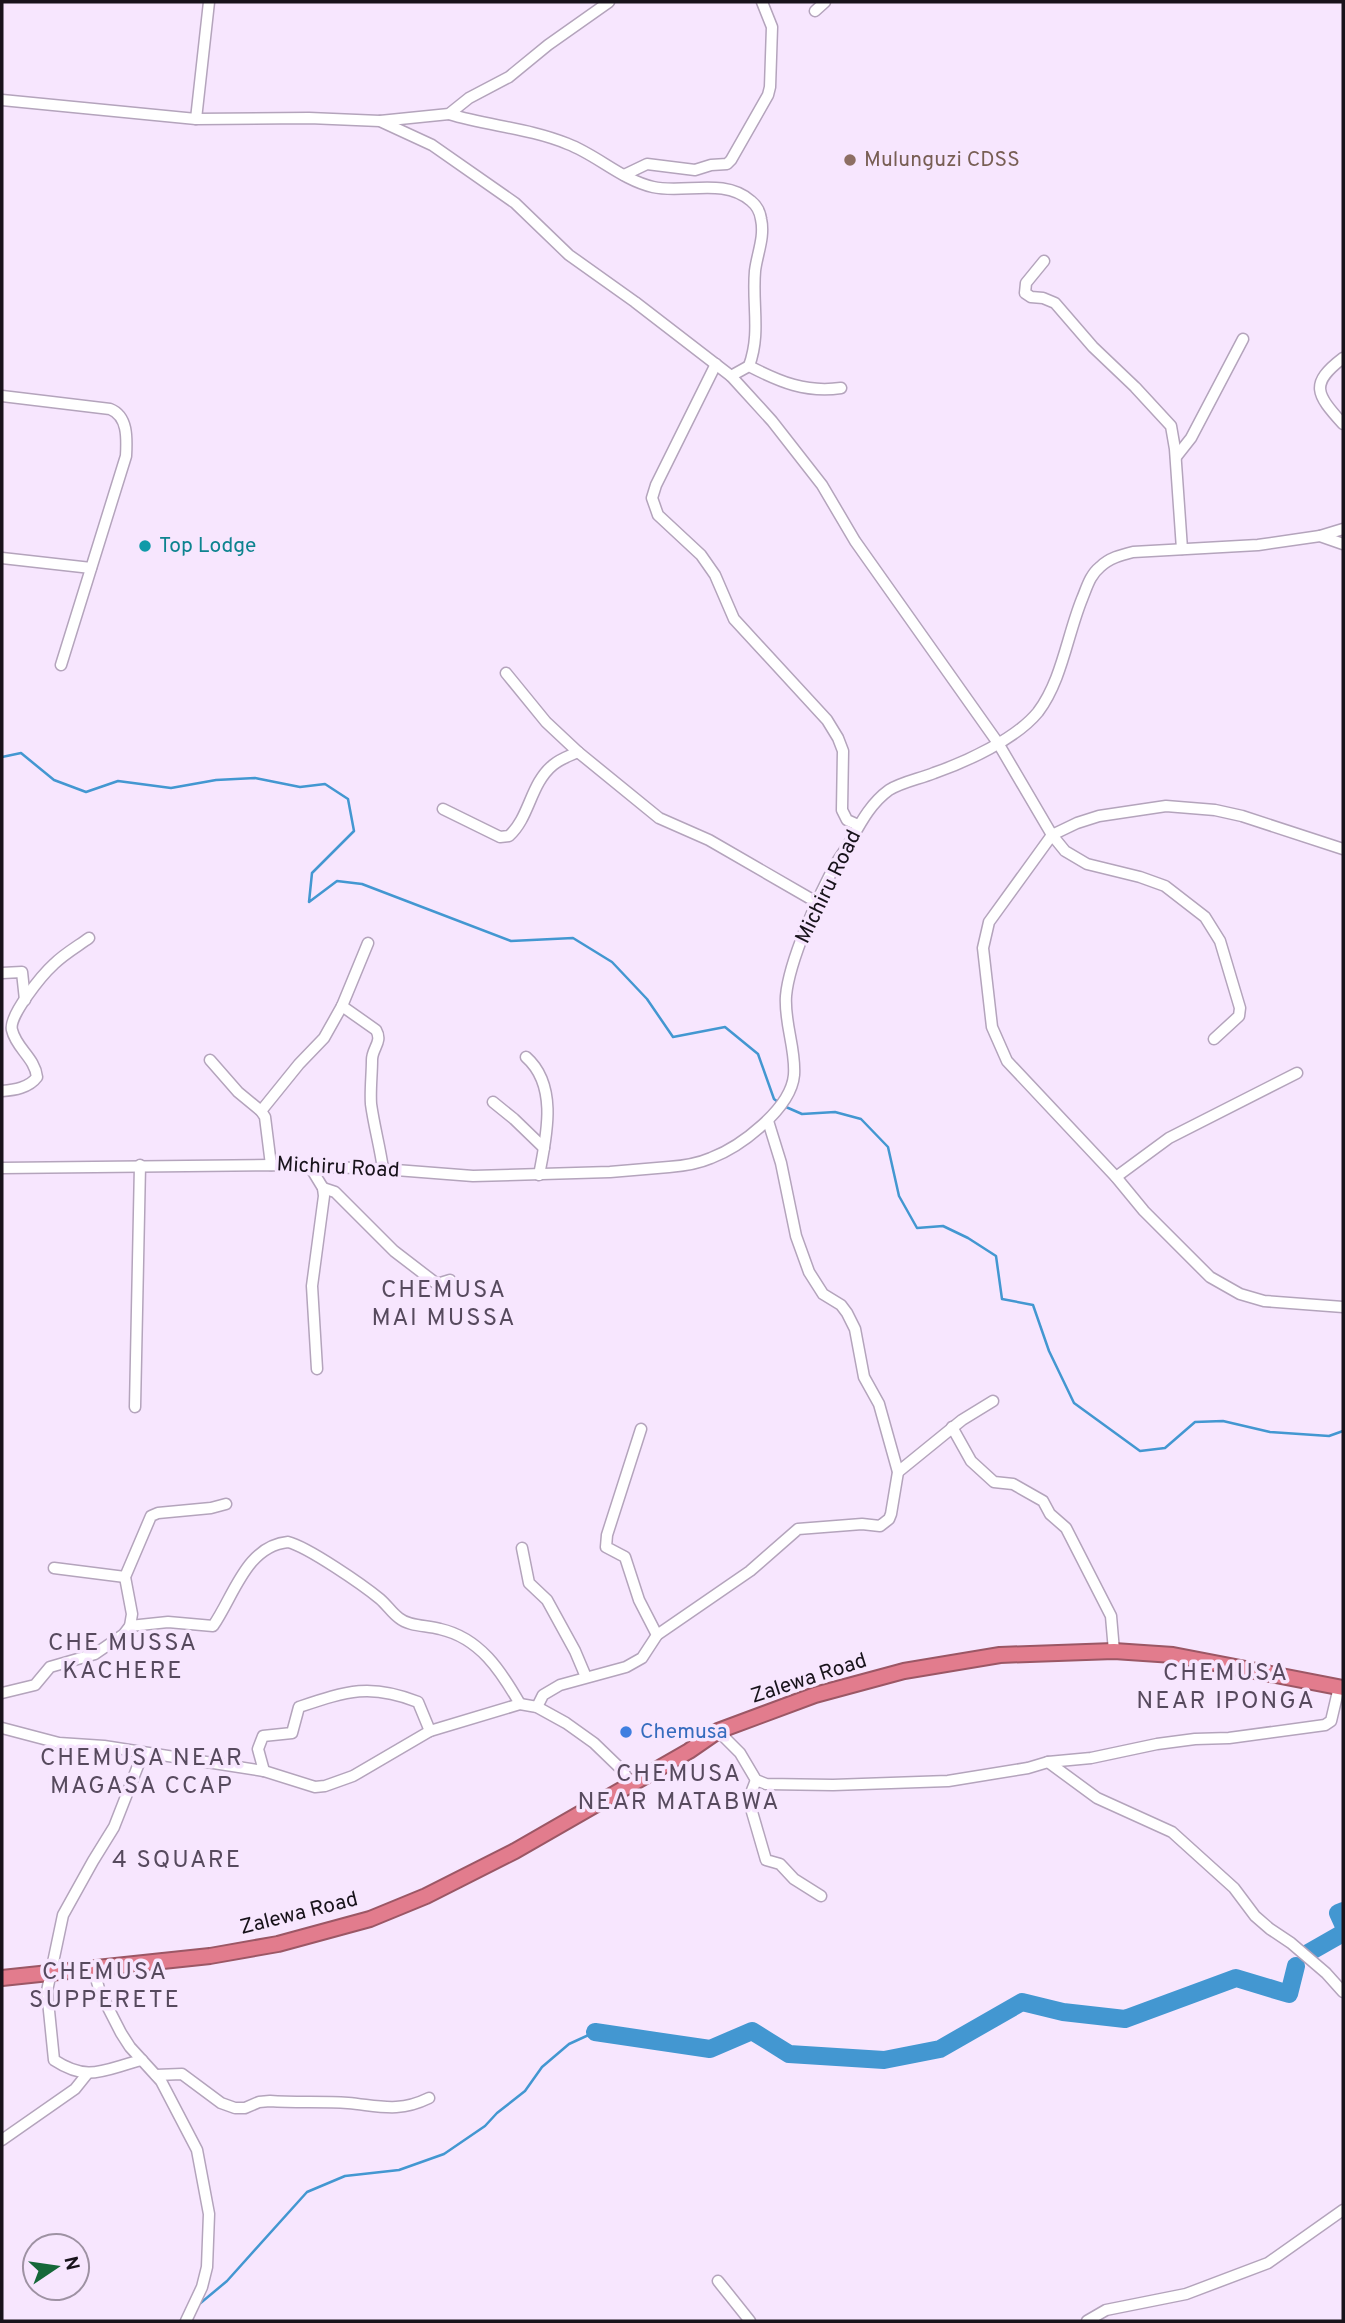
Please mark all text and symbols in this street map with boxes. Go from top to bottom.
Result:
place label: Mulunguzi CDSS [864,147,1020,174]
marker: Mulunguzi CDSS [842,152,858,168]
place label: Top Lodge [159,533,256,560]
marker: Top Lodge [137,538,153,554]
street label: Michiru Road [790,826,868,948]
street label: Michiru Road [276,1151,400,1185]
district label: CHEMUSA MAI MUSSA [371,1276,517,1334]
district label: CHE MUSSA KACHERE [48,1629,198,1687]
street label: Zalewa Road [747,1648,871,1710]
district label: CHEMUSA NEAR IPONGA [1136,1659,1316,1717]
place label: Chemusa [640,1719,728,1746]
marker: Chemusa [618,1724,634,1740]
district label: CHEMUSA NEAR MAGASA CCAP [40,1744,244,1802]
district label: CHEMUSA NEAR MATABWA [577,1760,781,1818]
district label: 4 SQUARE [112,1846,242,1876]
street label: Zalewa Road [237,1886,361,1942]
district label: CHEMUSA SUPPERETE [29,1958,181,2016]
north arrow [21,2232,91,2302]
text: N [57,2254,84,2273]

